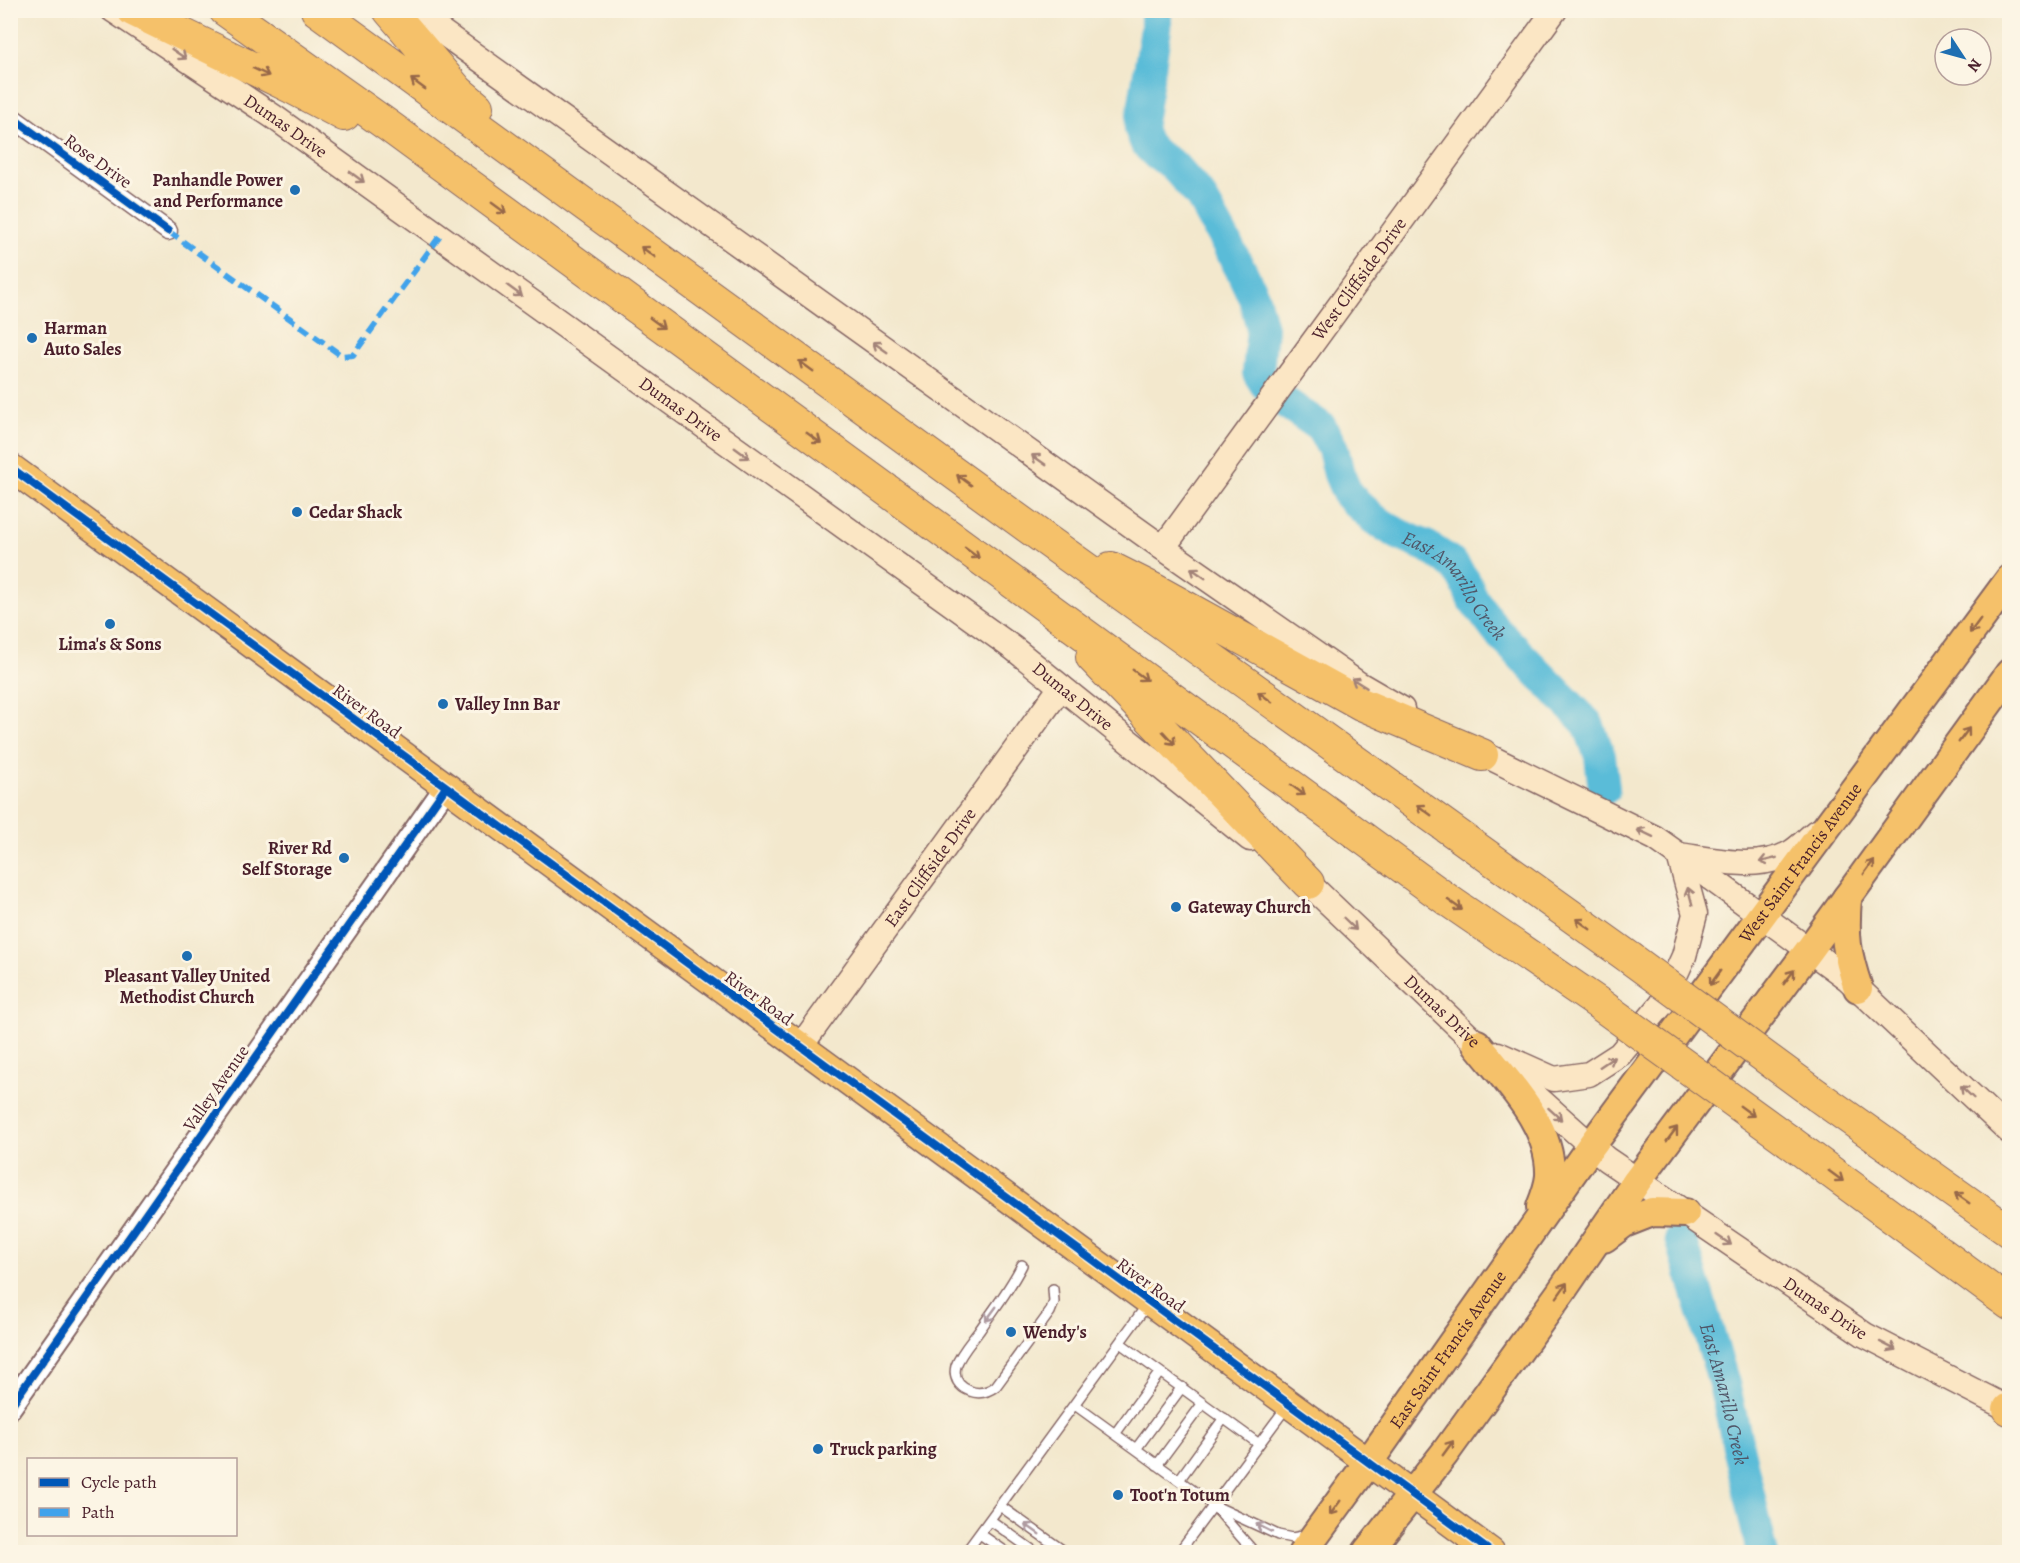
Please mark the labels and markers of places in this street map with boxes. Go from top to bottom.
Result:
place label: Panhandle Power and Performance [152,168,284,213]
marker: Panhandle Power and Performance [288,183,302,197]
place label: Harman Auto Sales [43,316,122,361]
marker: Harman Auto Sales [25,331,39,345]
place label: Cedar Shack [309,500,403,524]
marker: Cedar Shack [290,505,304,519]
marker: Lima's & Sons [103,617,117,631]
place label: Lima's & Sons [58,632,162,656]
place label: Valley Inn Bar [454,692,561,716]
marker: Valley Inn Bar [436,697,450,711]
place label: River Rd Self Storage [242,836,332,881]
marker: River Rd Self Storage [337,851,351,865]
place label: Gateway Church [1188,895,1311,919]
marker: Gateway Church [1169,900,1183,914]
marker: Pleasant Valley United Methodist Church [180,949,194,963]
place label: Pleasant Valley United Methodist Church [104,964,270,1009]
place label: Wendy's [1022,1320,1087,1344]
marker: Wendy's [1004,1325,1018,1339]
place label: Truck parking [830,1437,938,1461]
marker: Truck parking [811,1442,825,1456]
place label: Toot'n Totum [1130,1483,1230,1507]
marker: Toot'n Totum [1111,1488,1125,1502]

